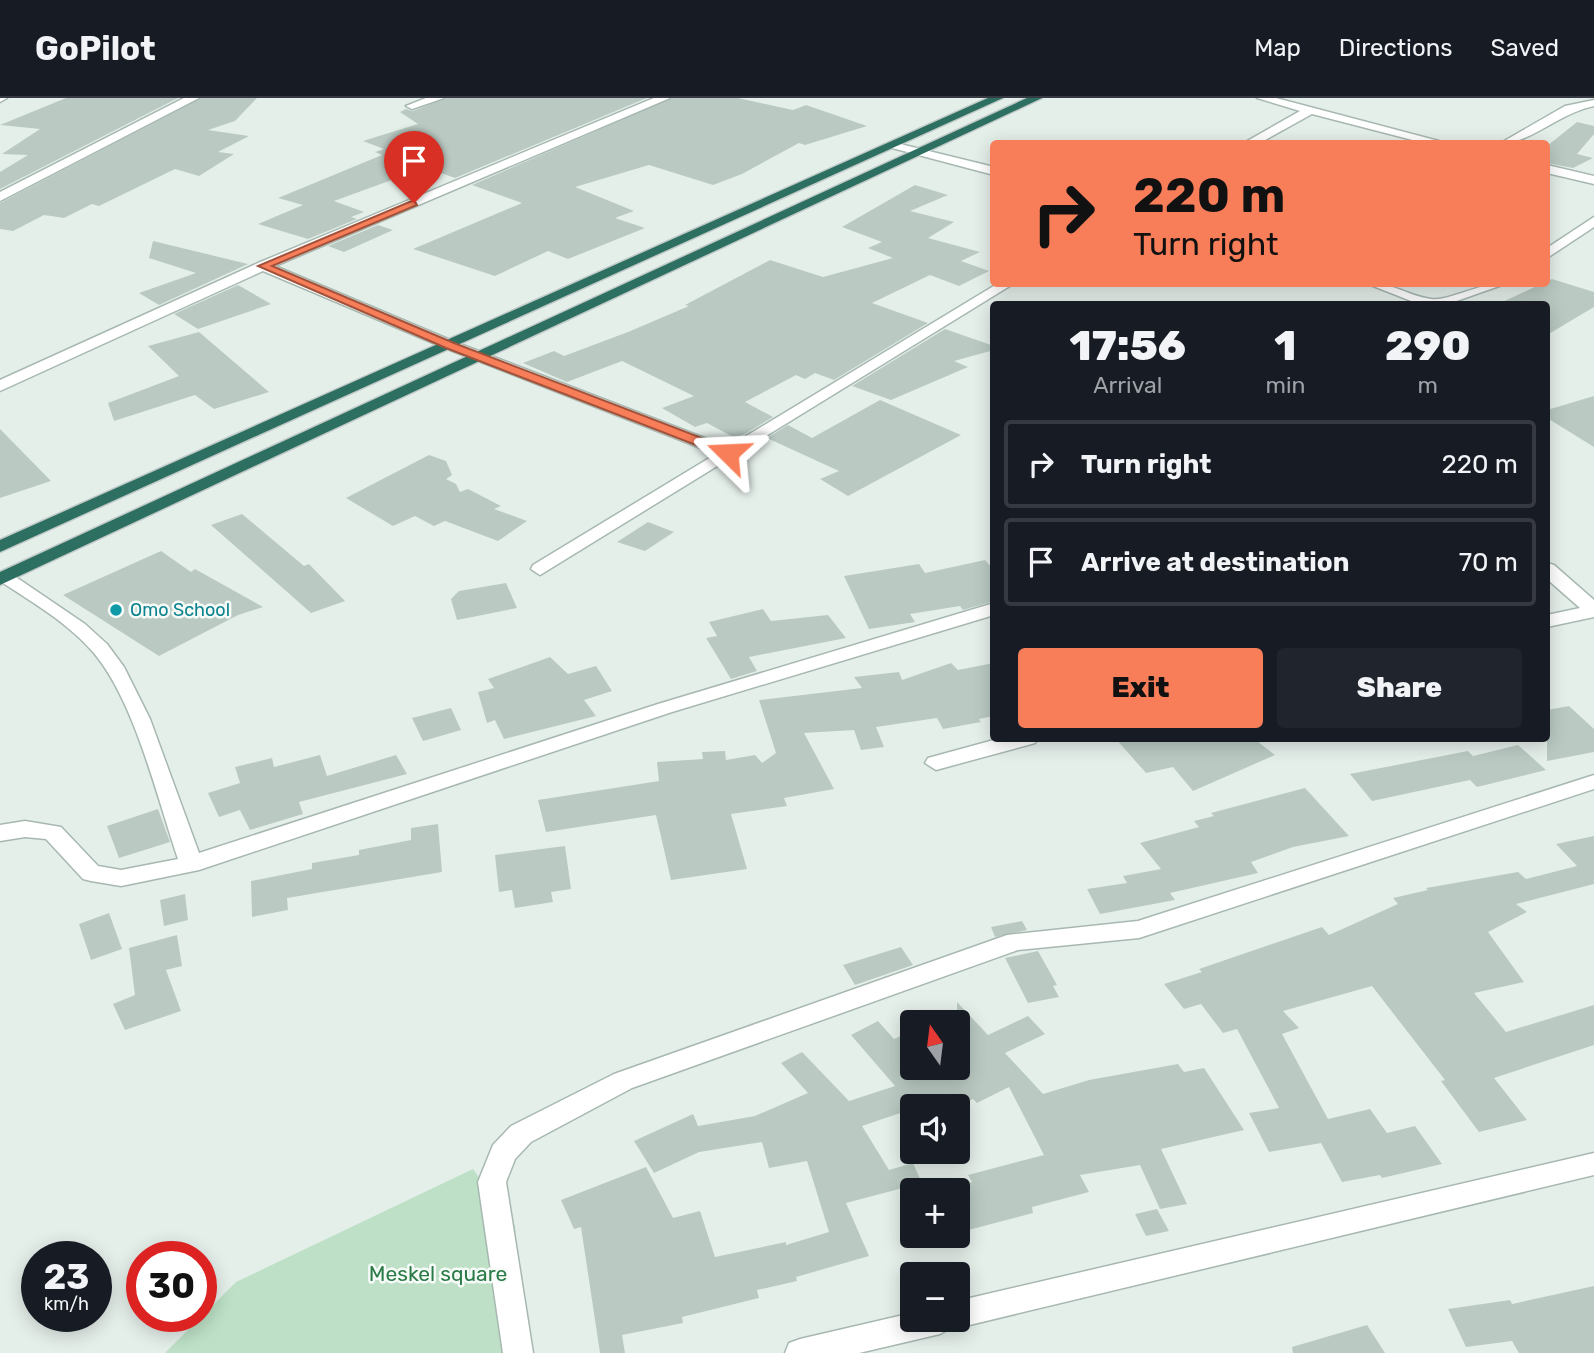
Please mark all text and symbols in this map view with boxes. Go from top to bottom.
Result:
text: GoPilot [35,29,156,68]
text: Map [1254,34,1301,62]
text: Directions [1339,34,1452,62]
text: Saved [1490,34,1559,62]
pin [384,131,444,203]
icon: arrive [395,142,433,180]
text: 220 m [1133,166,1285,224]
icon: right [1018,168,1109,259]
text: Turn right [1133,225,1278,263]
text: 17:56 [1070,321,1186,371]
text: 1 [1274,321,1296,371]
text: 290 [1385,321,1471,371]
text: Arrival [1093,371,1162,399]
text: min [1265,371,1305,399]
text: m [1417,371,1438,399]
position arrow [691,416,765,490]
icon: right [1022,445,1060,483]
text: Turn right [1081,449,1211,480]
text: 220 m [1441,449,1518,480]
icon: arrive [1022,543,1060,581]
text: Arrive at destination [1081,547,1349,578]
text: 70 m [1459,547,1518,578]
place label: Omo School [130,599,230,621]
marker: Omo School [108,602,124,618]
button: Exit [1018,648,1263,728]
button: Share [1277,648,1522,728]
north arrow [900,1010,970,1080]
map controls [900,1010,970,1332]
button: sound [900,1094,970,1164]
button: + [900,1178,970,1248]
speed limit sign: 30 [126,1241,217,1332]
text: 23 [44,1256,89,1298]
park label: Meskel square [369,1261,507,1286]
button: − [900,1262,970,1332]
text: km/h [44,1293,89,1315]

